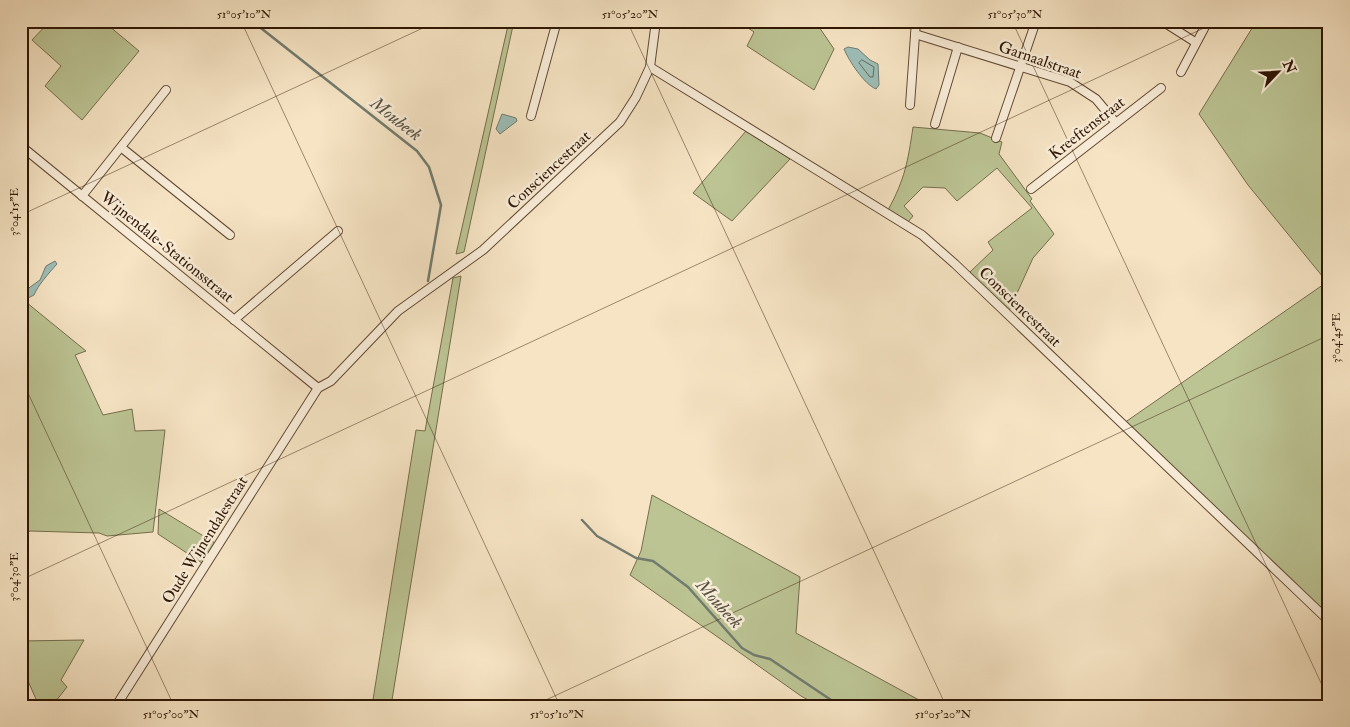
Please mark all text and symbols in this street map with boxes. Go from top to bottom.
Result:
text: 51°05'10"N [217,7,272,22]
text: 51°05'20"N [602,7,659,22]
text: 51°05'30"N [987,7,1043,22]
street label: Garnaalstraat [996,36,1084,84]
north arrow [1252,48,1302,98]
text: N [1279,57,1300,76]
water label: Moubeek [365,91,426,146]
street label: Kreeftenstraat [1045,92,1129,164]
street label: Consciencestraat [503,126,595,214]
street label: Wijnendale-Stationsstraat [96,186,238,307]
text: 3°04'15"E [7,188,22,236]
street label: Consciencestraat [975,263,1065,351]
text: 3°04'45"E [1329,313,1344,363]
street label: Oude Wijnendalestraat [158,472,252,608]
text: 3°04'30"E [7,552,22,602]
water label: Moubeek [690,574,747,634]
text: 51°05'00"N [143,707,200,722]
text: 51°05'10"N [530,707,585,722]
text: 51°05'20"N [915,707,972,722]

